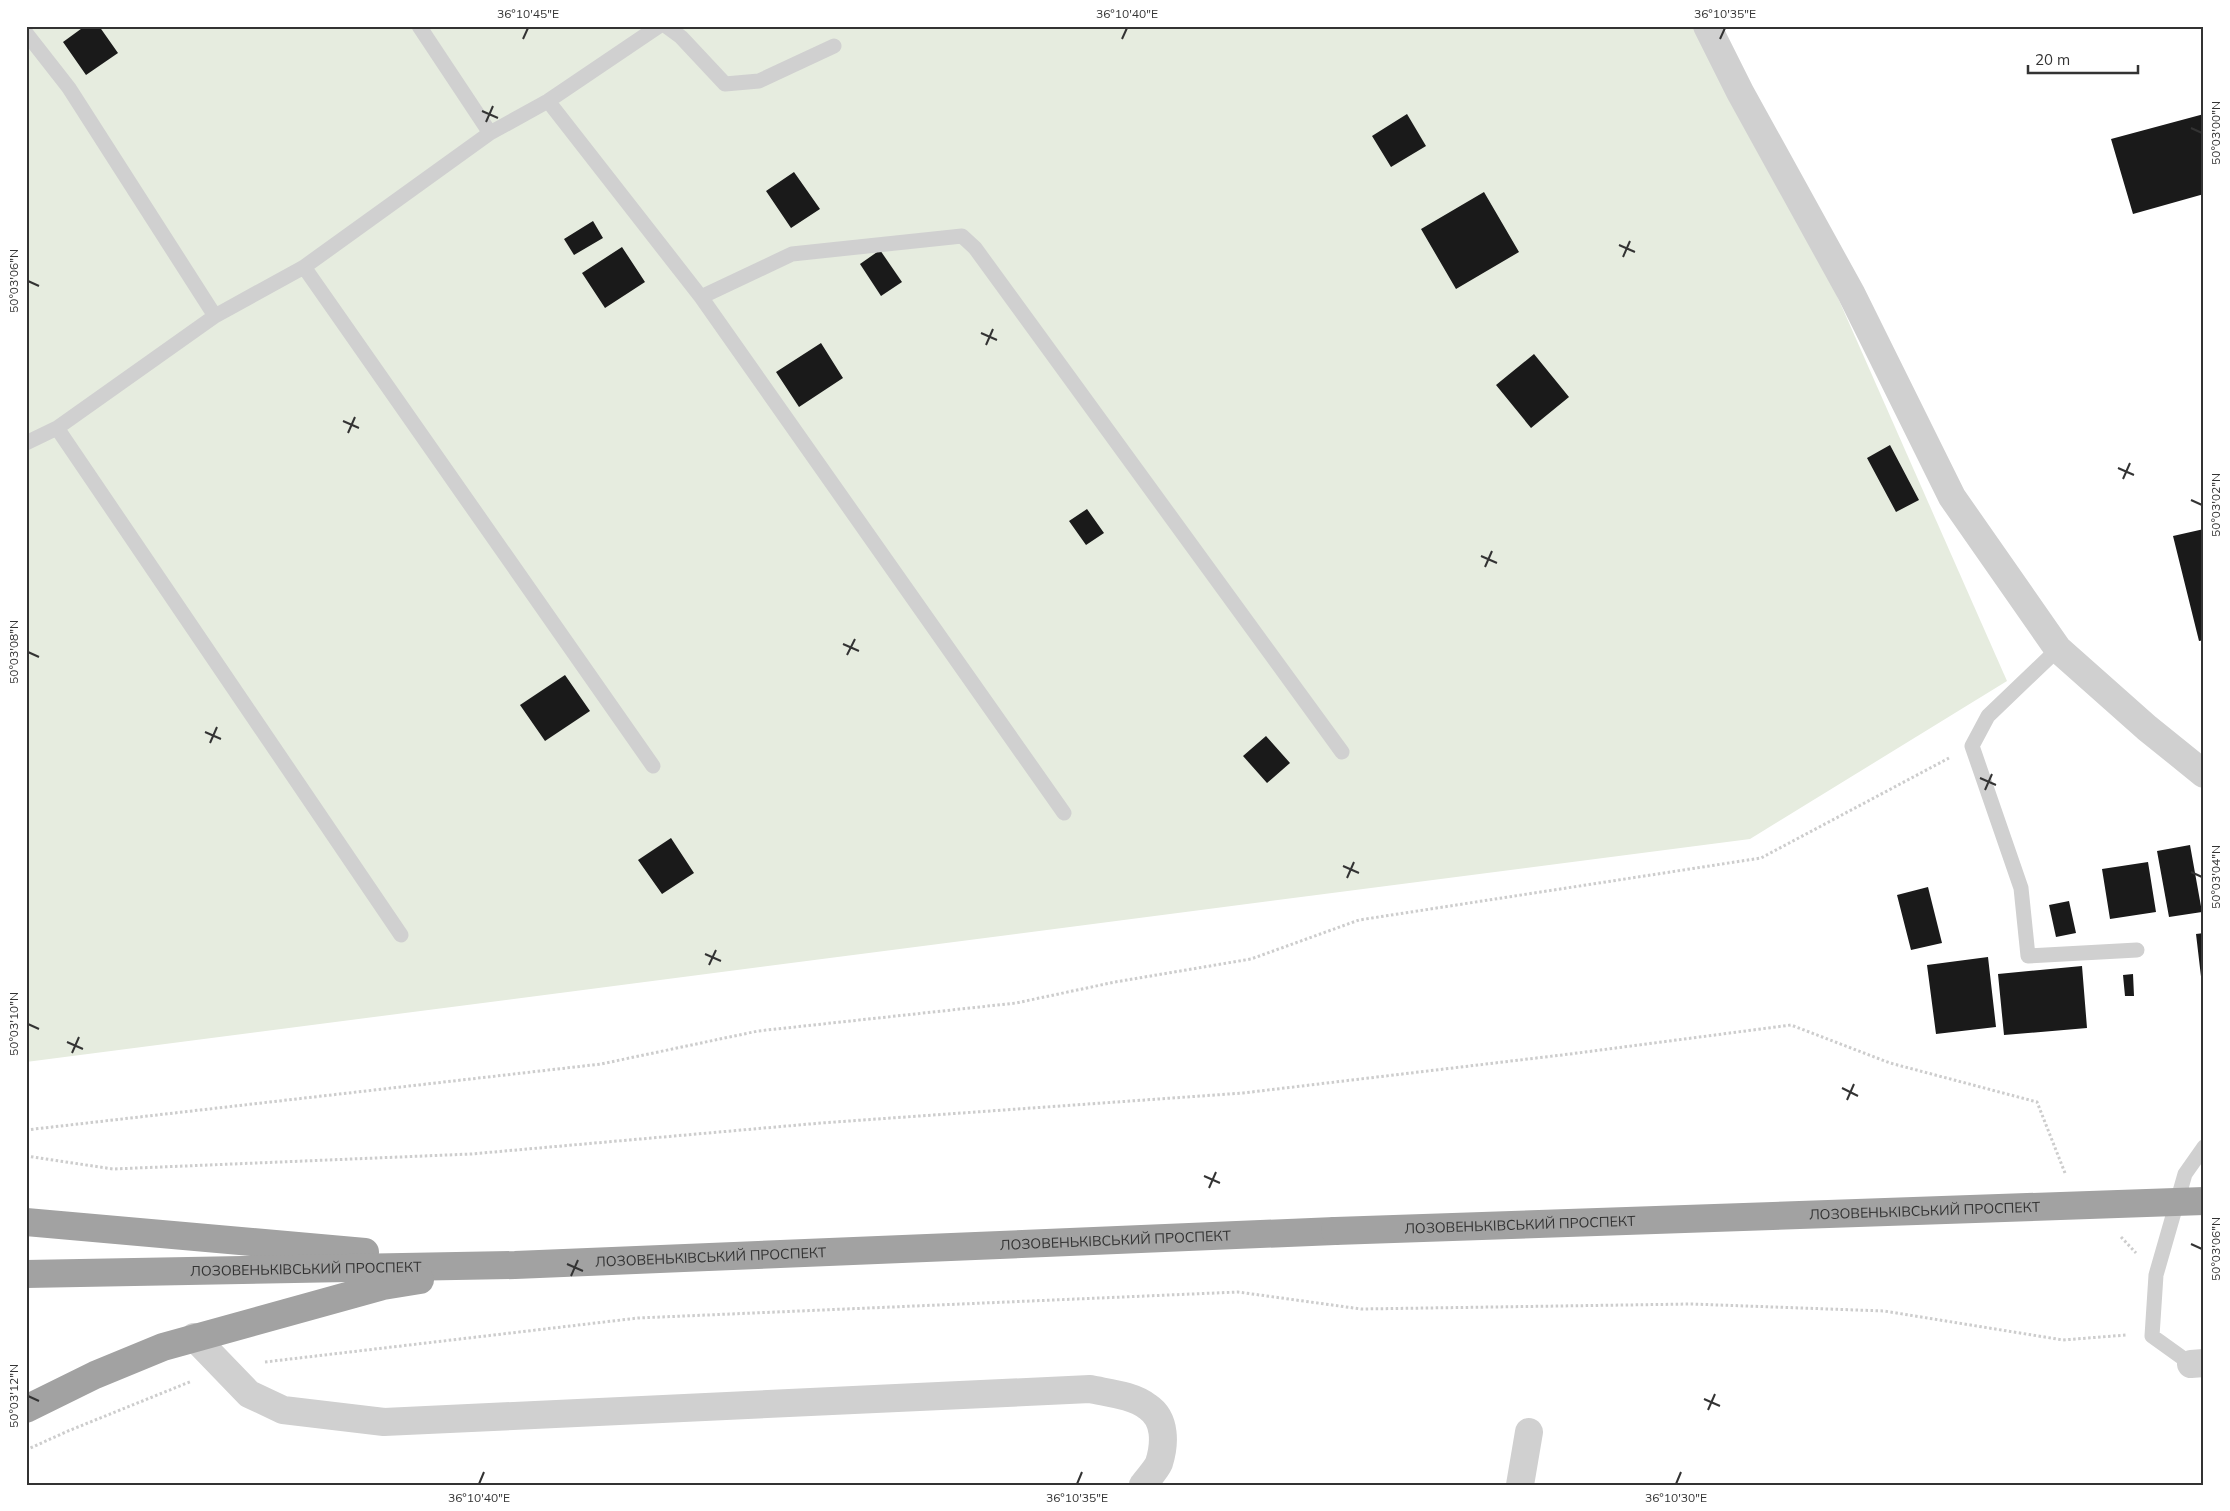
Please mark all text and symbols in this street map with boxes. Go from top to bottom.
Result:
text: 36°10'45"E [497,6,559,21]
text: 36°10'40"E [1096,6,1158,21]
text: 36°10'35"E [1694,6,1756,21]
scale bar [2028,42,2138,74]
text: 20 m [2035,50,2070,69]
text: 50°03'00"N [2208,101,2223,165]
text: 50°03'06"N [6,249,21,313]
text: 50°03'02"N [2208,473,2223,537]
text: 50°03'08"N [6,620,21,684]
text: 50°03'04"N [2208,845,2223,909]
text: 50°03'10"N [6,992,21,1056]
street label: ЛОЗОВЕНЬКІВСЬКИЙ ПРОСПЕКТ [1809,1198,2041,1224]
street label: ЛОЗОВЕНЬКІВСЬКИЙ ПРОСПЕКТ [1404,1212,1636,1238]
text: 50°03'06"N [2208,1217,2223,1281]
street label: ЛОЗОВЕНЬКІВСЬКИЙ ПРОСПЕКТ [999,1226,1232,1254]
street label: ЛОЗОВЕНЬКІВСЬКИЙ ПРОСПЕКТ [595,1243,827,1271]
street label: ЛОЗОВЕНЬКІВСЬКИЙ ПРОСПЕКТ [190,1258,422,1280]
text: 50°03'12"N [6,1364,21,1428]
text: 36°10'40"E [448,1490,510,1505]
text: 36°10'35"E [1046,1490,1108,1505]
text: 36°10'30"E [1645,1490,1707,1505]

